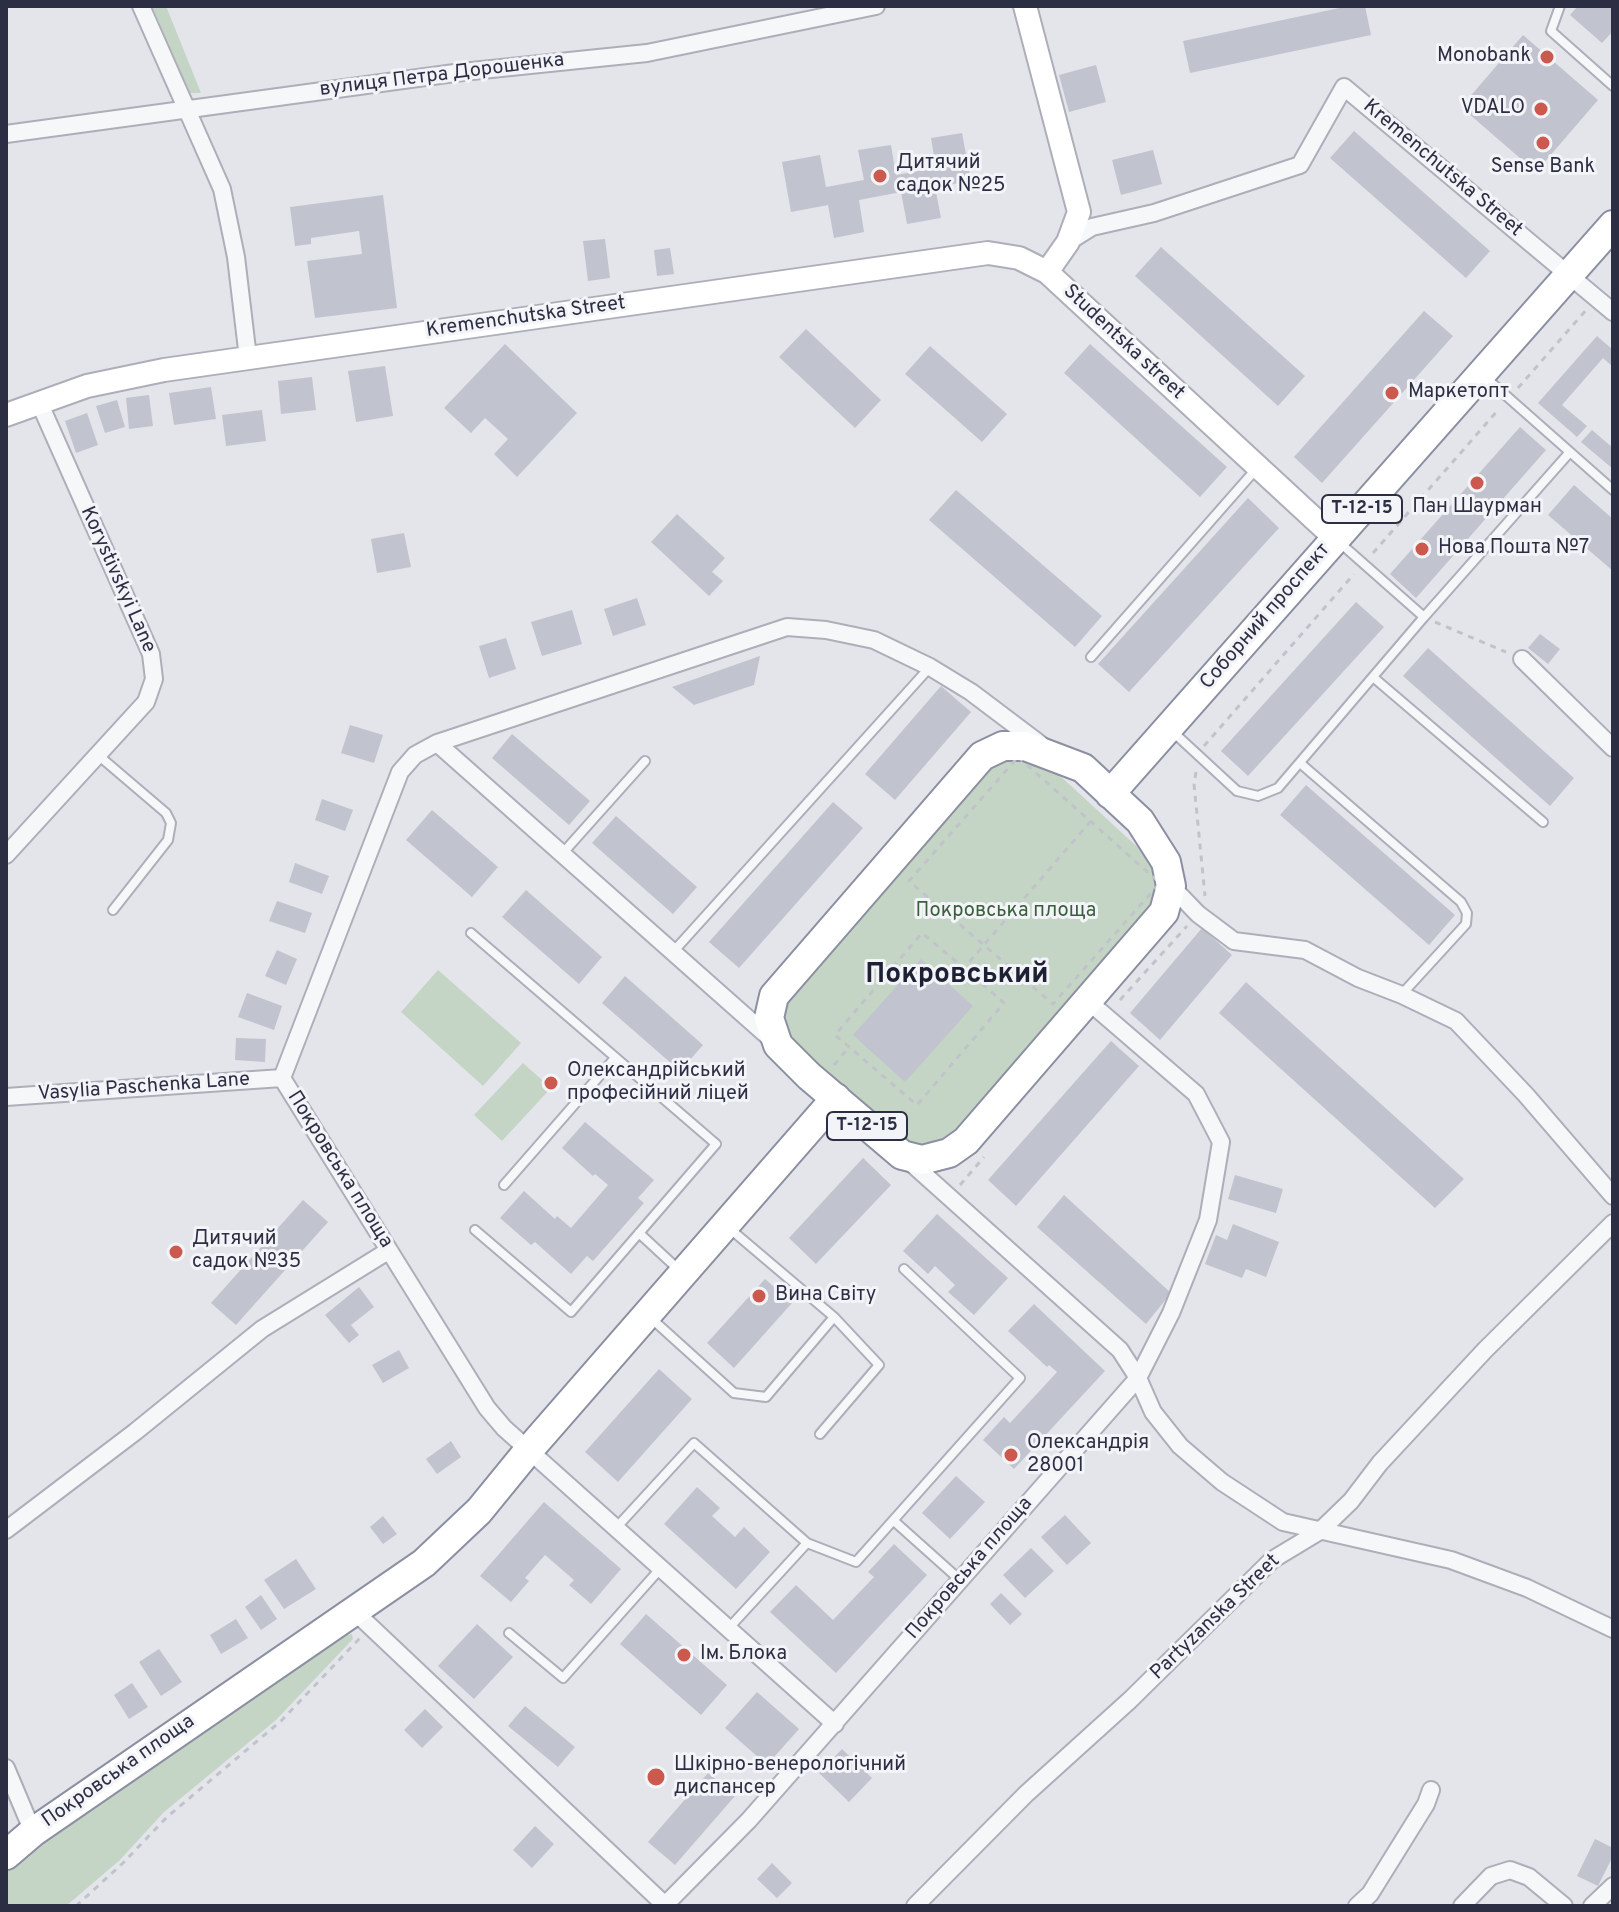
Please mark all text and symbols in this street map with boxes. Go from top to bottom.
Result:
place label: Monobank [1437,45,1531,69]
marker: Monobank [1538,48,1556,66]
street label: вулиця Петра Дорошенка [318,49,566,103]
street label: Kremenchutska Street [1357,95,1527,243]
place label: VDALO [1461,97,1525,121]
marker: VDALO [1532,100,1550,118]
marker: Sense Bank [1534,134,1552,152]
place label: Дитячий садок №25 [896,152,1005,199]
place label: Sense Bank [1491,156,1595,180]
marker: Дитячий садок №25 [871,167,889,185]
street label: Studentska street [1057,280,1189,406]
street label: Kremenchutska Street [425,292,627,344]
place label: Маркетопт [1408,381,1509,405]
marker: Маркетопт [1383,384,1401,402]
marker: Пан Шаурман [1468,474,1486,492]
road number: Т-12-15 [1322,495,1402,523]
place label: Пан Шаурман [1412,496,1542,520]
street label: Korystivskyi Lane [74,503,160,657]
place label: Нова Пошта №7 [1438,537,1589,561]
street label: Соборний проспект [1196,539,1336,695]
marker: Нова Пошта №7 [1413,540,1431,558]
park label: Покровська площа [916,900,1096,924]
district label: Покровський [865,959,1049,993]
place label: Олександрійський професійний ліцей [567,1060,749,1107]
street label: Vasylia Paschenka Lane [37,1069,251,1107]
marker: Олександрійський професійний ліцей [542,1074,560,1092]
street label: Покровська площа [281,1087,397,1253]
road number: Т-12-15 [827,1112,907,1140]
place label: Дитячий садок №35 [192,1228,301,1275]
marker: Дитячий садок №35 [167,1243,185,1261]
place label: Вина Світу [775,1284,876,1308]
marker: Вина Світу [750,1287,768,1305]
place label: Олександрія 28001 [1027,1432,1149,1479]
marker: Олександрія 28001 [1002,1446,1020,1464]
street label: Покровська площа [902,1493,1038,1645]
street label: Partyzanska Street [1146,1550,1286,1686]
place label: Ім. Блока [700,1643,787,1667]
marker: Ім. Блока [675,1646,693,1664]
street label: Покровська площа [38,1710,200,1834]
place label: Шкірно-венерологічний диспансер [674,1754,906,1801]
marker: Шкірно-венерологічний диспансер [645,1766,667,1788]

